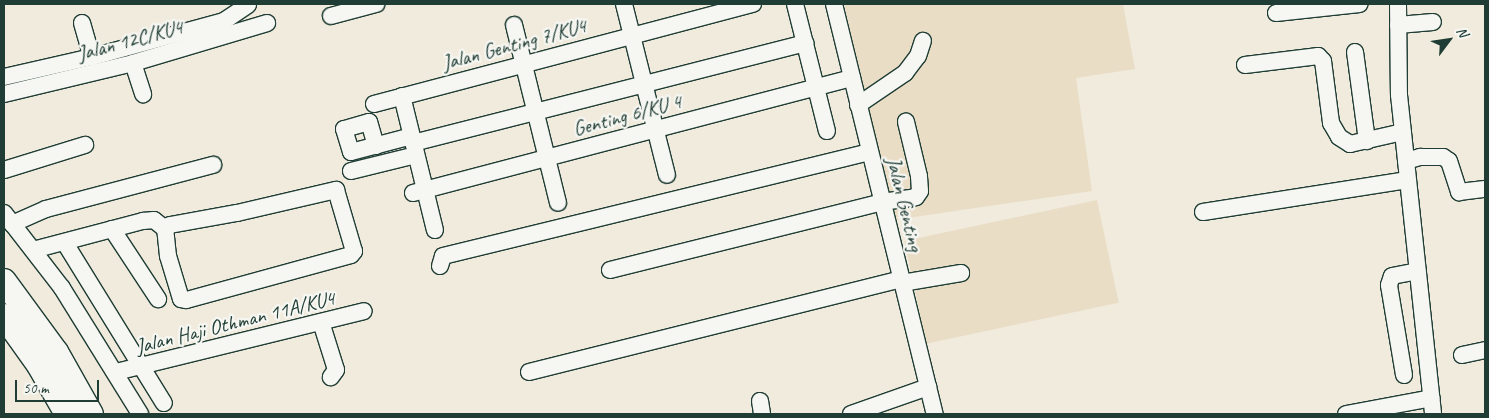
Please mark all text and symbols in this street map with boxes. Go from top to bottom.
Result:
street label: Jalan Genting 7/KU4 [439,13,589,75]
street label: Jalan 12C/KU4 [75,14,185,66]
north arrow [1424,15,1474,65]
text: N [1453,24,1472,40]
street label: Genting 6/KU 4 [570,88,684,142]
street label: Jalan Genting [881,154,929,254]
street label: Jalan Haji Othman 11A/KU4 [132,285,338,359]
scale bar [18,370,101,402]
text: 50 m [23,379,49,398]

